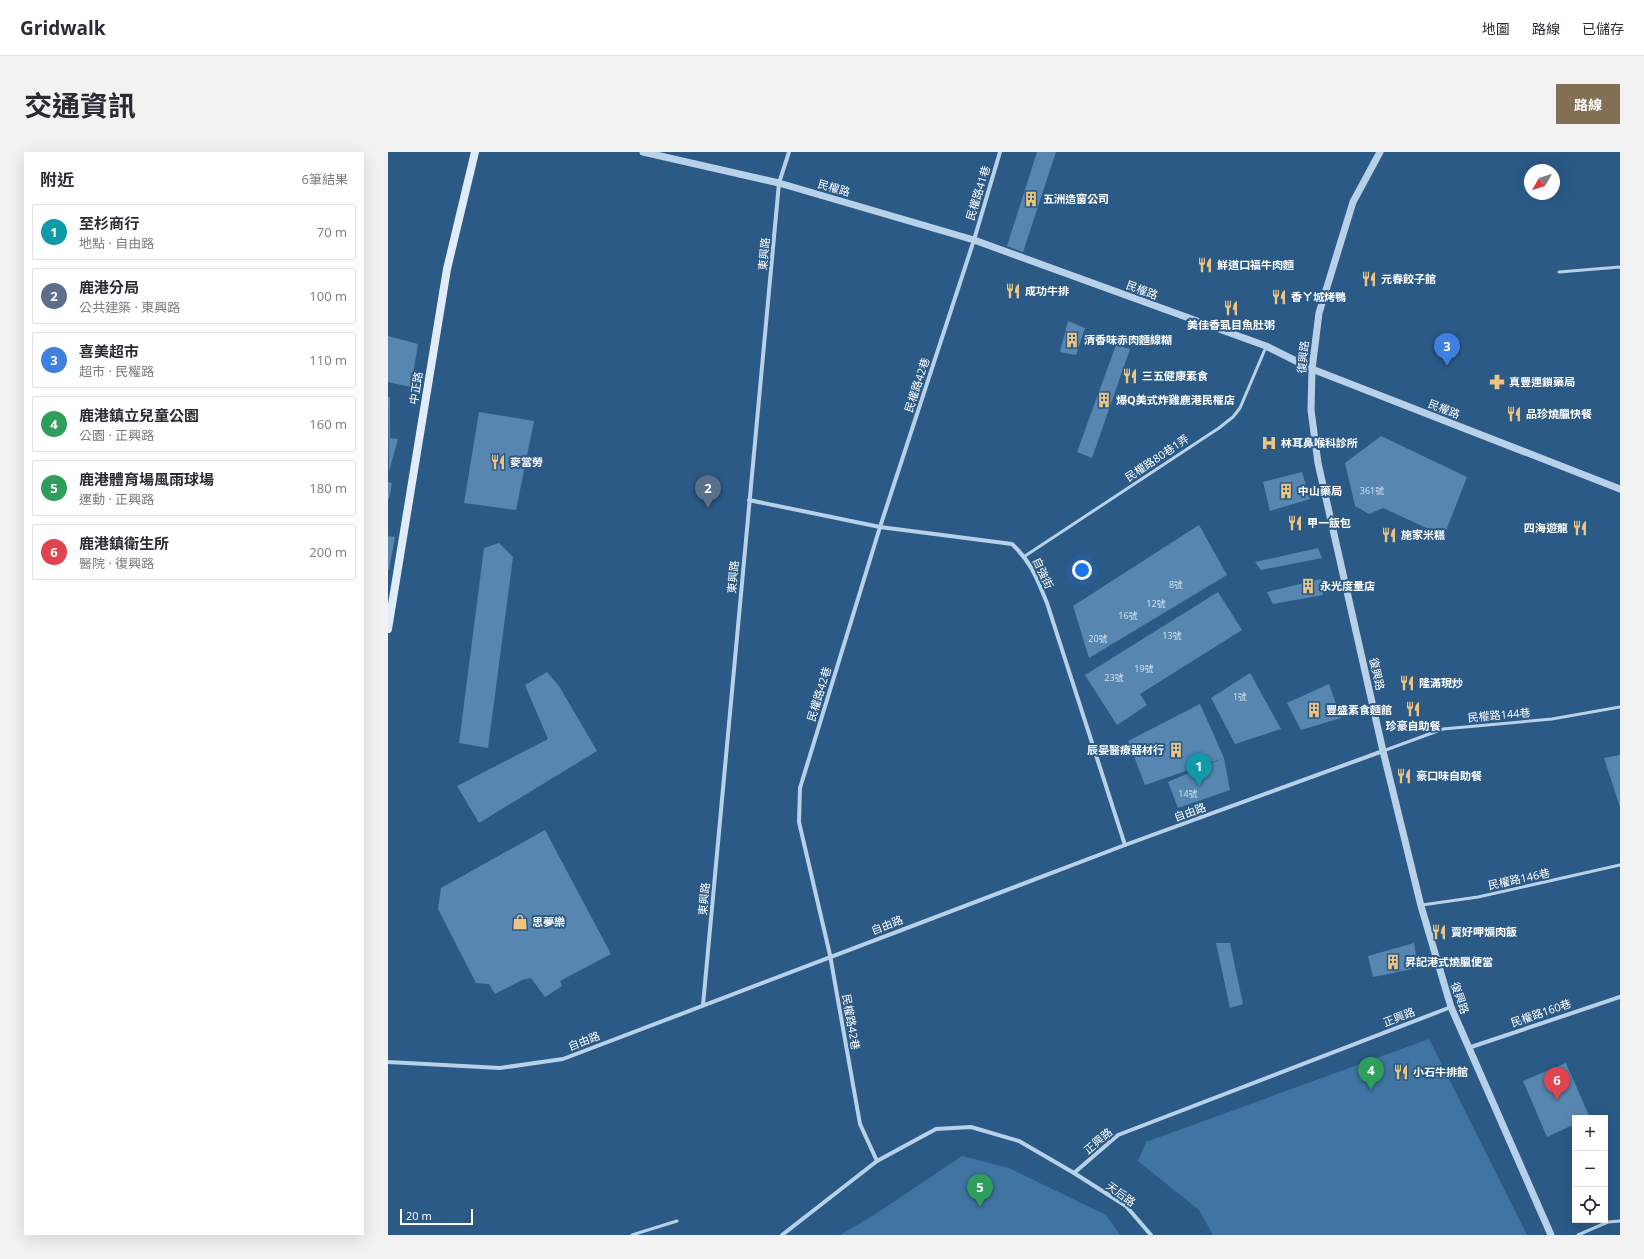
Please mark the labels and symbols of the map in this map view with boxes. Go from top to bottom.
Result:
street label: 民權路41巷 [962,164,993,222]
north arrow [1524,164,1560,200]
street label: 民權路 [816,176,852,199]
building icon: 五洲造窗公司 [1022,190,1040,208]
place label: 五洲造窗公司 [1043,191,1109,206]
street label: 東興路 [755,237,772,271]
restaurant icon: 鮮道口福牛肉麵 [1196,256,1214,274]
place label: 鮮道口福牛肉麵 [1217,257,1294,272]
restaurant icon: 元春餃子館 [1360,270,1378,288]
place label: 元春餃子館 [1381,271,1436,286]
street label: 民權路 [1124,277,1160,302]
restaurant icon: 成功牛排 [1004,282,1022,300]
place label: 成功牛排 [1025,283,1069,298]
restaurant icon: 香ㄚ城烤鴨 [1270,288,1288,306]
place label: 香ㄚ城烤鴨 [1291,289,1346,304]
restaurant icon: 美佳香虱目魚肚粥 [1222,299,1240,317]
place label: 美佳香虱目魚肚粥 [1187,317,1275,332]
building icon: 清香味赤肉麵線糊 [1063,331,1081,349]
place label: 清香味赤肉麵線糊 [1084,332,1172,347]
pin: 3 [1434,333,1460,366]
street label: 復興路 [1293,340,1312,374]
street label: 民權路42巷 [901,356,932,414]
restaurant icon: 三五健康素食 [1121,367,1139,385]
place label: 三五健康素食 [1142,368,1208,383]
street label: 中正路 [406,370,425,405]
pharmacy icon: 真豐連鎖藥局 [1488,373,1506,391]
place label: 真豐連鎖藥局 [1509,374,1575,389]
building icon: 爆Q美式炸雞鹿港民權店 [1095,391,1113,409]
place label: 爆Q美式炸雞鹿港民權店 [1116,392,1235,407]
street label: 民權路 [1426,396,1462,421]
restaurant icon: 品珍燒臘快餐 [1505,405,1523,423]
place label: 品珍燒臘快餐 [1526,406,1592,421]
street label: 民權路80巷1弄 [1122,431,1192,484]
hospital icon: 林耳鼻喉科診所 [1260,434,1278,452]
place label: 林耳鼻喉科診所 [1281,435,1358,450]
restaurant icon: 麥當勞 [489,453,507,471]
place label: 麥當勞 [510,454,543,469]
pin: 2 [695,475,721,508]
building icon: 中山藥局 [1277,482,1295,500]
place label: 中山藥局 [1298,483,1342,498]
house number: 361號 [1360,484,1384,497]
restaurant icon: 甲一飯包 [1286,514,1304,532]
place label: 甲一飯包 [1307,515,1351,530]
restaurant icon: 四海遊龍 [1571,519,1589,537]
place label: 四海遊龍 [1524,520,1568,535]
restaurant icon: 施家米糕 [1380,526,1398,544]
place label: 施家米糕 [1401,527,1445,542]
street label: 自強街 [1030,555,1057,591]
street label: 東興路 [724,560,741,594]
your location [1072,560,1092,580]
building icon: 永光度量店 [1299,577,1317,595]
house number: 8號 [1169,578,1183,591]
place label: 永光度量店 [1320,578,1375,593]
house number: 12號 [1146,597,1166,610]
house number: 16號 [1118,609,1138,622]
house number: 13號 [1162,629,1182,642]
house number: 20號 [1088,632,1108,645]
street label: 復興路 [1366,656,1389,692]
house number: 19號 [1134,662,1154,675]
street label: 民權路42巷 [803,665,834,723]
house number: 23號 [1104,671,1124,684]
restaurant icon: 隆滿現炒 [1398,674,1416,692]
place label: 隆滿現炒 [1419,675,1463,690]
house number: 1號 [1233,690,1247,703]
restaurant icon: 珍豪自助餐 [1404,700,1422,718]
building icon: 豐盛素食麵館 [1305,701,1323,719]
place label: 豐盛素食麵館 [1326,702,1392,717]
street label: 民權路144巷 [1467,704,1531,725]
place label: 珍豪自助餐 [1386,718,1441,733]
building icon: 辰晏醫療器材行 [1167,741,1185,759]
place label: 辰晏醫療器材行 [1087,742,1164,757]
pin: 1 [1186,753,1212,786]
restaurant icon: 豪口味自助餐 [1395,767,1413,785]
place label: 豪口味自助餐 [1416,768,1482,783]
house number: 14號 [1178,787,1198,800]
street label: 自由路 [1172,799,1208,824]
street label: 民權路146巷 [1487,865,1551,892]
street label: 東興路 [695,882,712,916]
street label: 自由路 [869,912,905,937]
shop icon: 思夢樂 [511,913,529,931]
place label: 思夢樂 [532,914,565,929]
restaurant icon: 賣好呷爌肉飯 [1430,923,1448,941]
place label: 賣好呷爌肉飯 [1451,924,1517,939]
building icon: 昇記港式燒臘便當 [1384,953,1402,971]
place label: 昇記港式燒臘便當 [1405,954,1493,969]
street label: 復興路 [1448,980,1473,1016]
street label: 民權路42巷 [839,993,864,1051]
street label: 民權路160巷 [1509,995,1573,1030]
street label: 正興路 [1381,1004,1417,1029]
street label: 自由路 [566,1028,602,1053]
pin: 4 [1358,1057,1384,1090]
restaurant icon: 小石牛排館 [1392,1063,1410,1081]
place label: 小石牛排館 [1413,1064,1468,1079]
pin: 6 [1544,1067,1570,1100]
street label: 正興路 [1080,1124,1115,1157]
pin: 5 [967,1174,993,1207]
street label: 天后路 [1104,1178,1139,1209]
scale bar [400,1207,473,1226]

